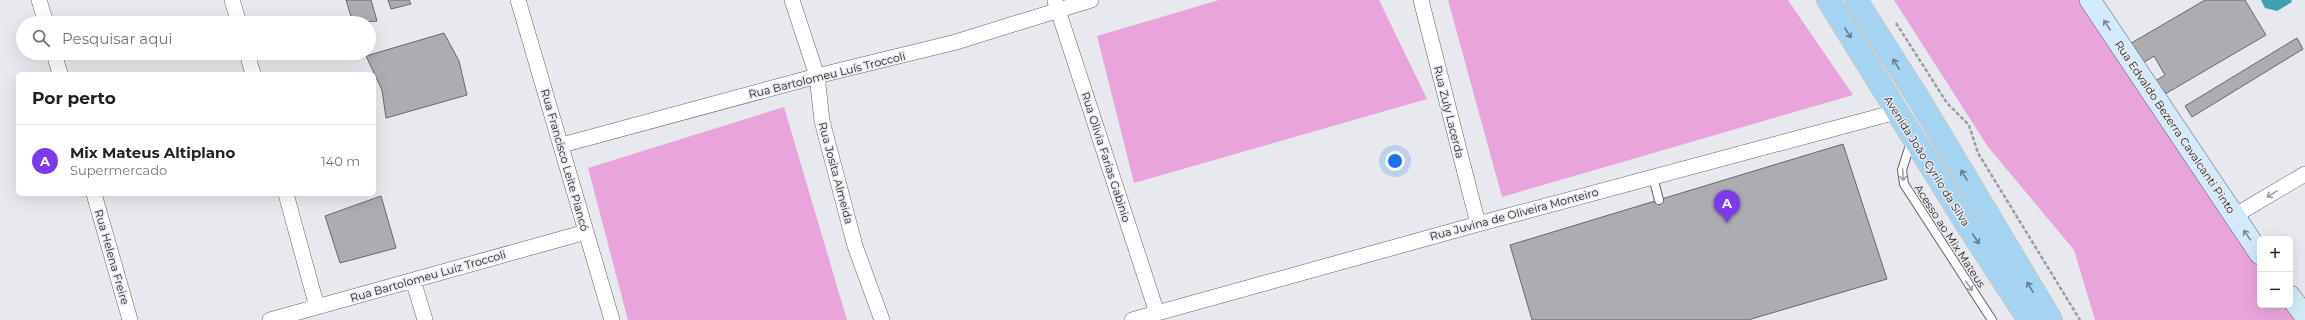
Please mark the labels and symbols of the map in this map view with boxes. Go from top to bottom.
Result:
one-way arrow [2103,20,2111,31]
one-way arrow [1845,27,1853,39]
street label: Rua Edvaldo Bezerra Cavalcanti Pinto [2112,38,2238,216]
street label: Rua Bartolomeu Luís Troccoli [747,49,907,101]
one-way arrow [1892,59,1900,70]
street label: Rua Zuly Lacerda [1431,64,1467,160]
street label: Rua Francisco Leite Piancó [538,87,592,233]
street label: Rua Olivia Farias Gabinio [1078,90,1134,224]
street label: Avenida João Cyrilo da Silva [1881,93,1973,229]
street label: Rua Josita Almeida [816,120,856,226]
your location [1385,151,1405,171]
one-way arrow [1900,168,1907,181]
one-way arrow [1959,169,1967,181]
street label: Acesso ao Mix Mateus [1911,182,1989,291]
street label: Rua Juvina de Oliveira Monteiro [1428,185,1600,243]
pin: A [1714,190,1740,223]
one-way arrow [2266,190,2278,198]
street label: Rua Helena Freire [92,208,132,307]
one-way arrow [2243,230,2251,241]
one-way arrow [1972,233,1980,244]
street label: Rua Bartolomeu Luiz Troccoli [349,247,507,305]
one-way arrow [1965,280,1973,291]
one-way arrow [2026,282,2034,293]

